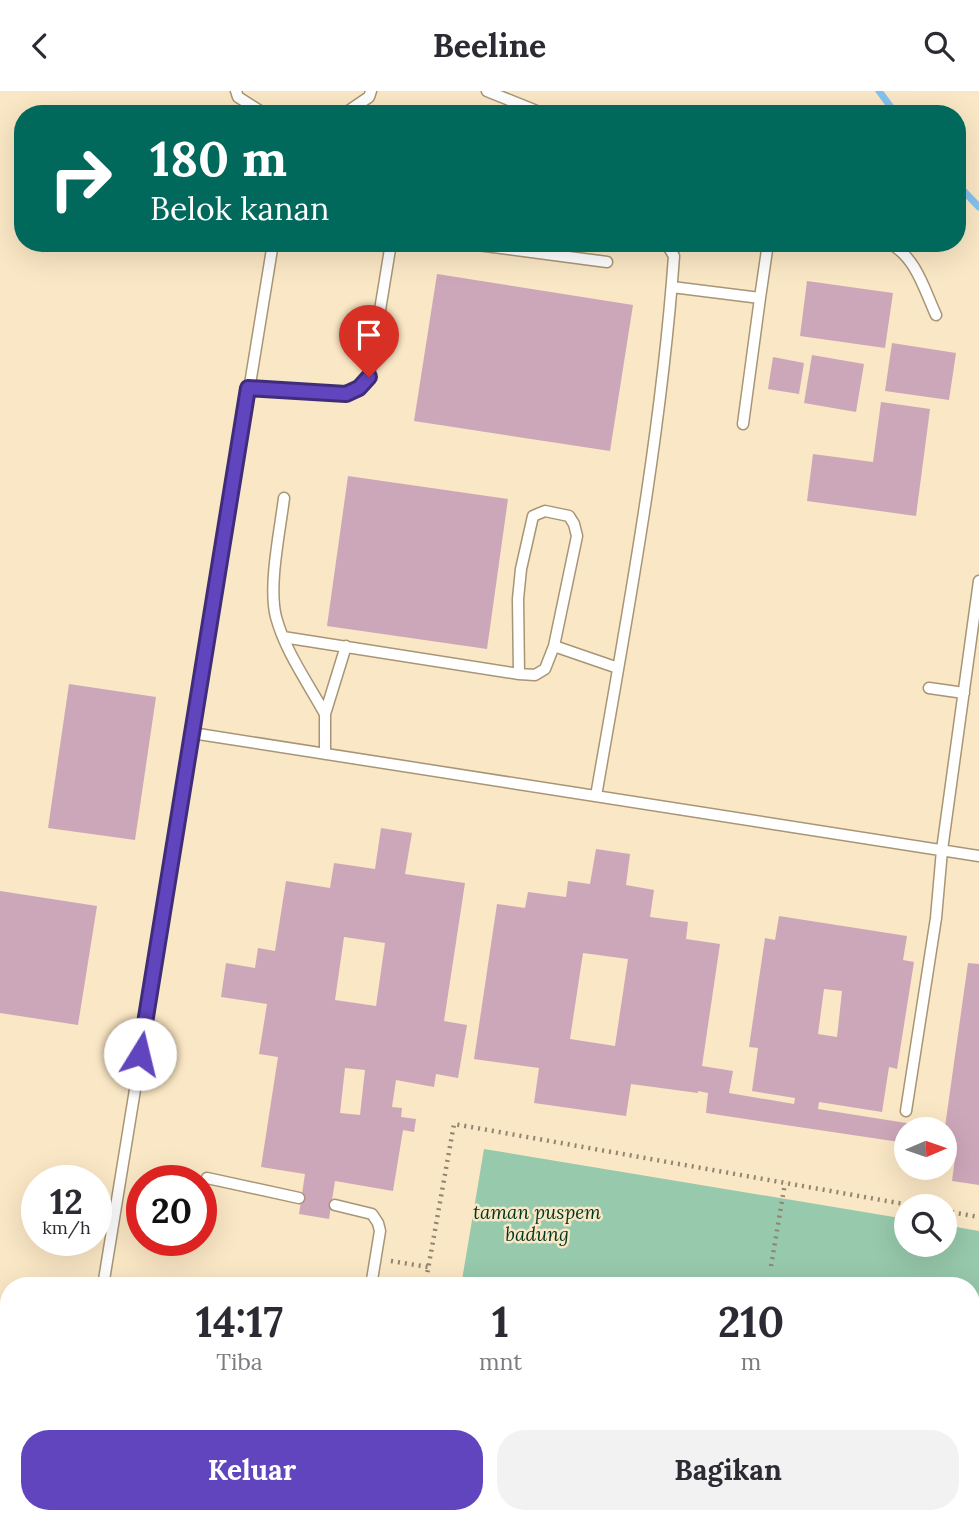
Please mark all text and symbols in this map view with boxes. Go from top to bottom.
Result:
text: Beeline [433,25,546,66]
icon: back [21,27,59,65]
icon: search [920,27,958,65]
text: 180 m [150,127,287,189]
icon: right [35,133,126,224]
text: Belok kanan [150,188,329,229]
pin [339,305,399,377]
icon: arrive [350,316,388,354]
position arrow [103,1017,177,1091]
north arrow [894,1117,957,1179]
map controls [894,1117,957,1257]
speed limit sign: 20 [126,1165,217,1256]
text: 12 [50,1179,83,1224]
button: search [894,1194,957,1257]
park label: taman puspem badung [473,1200,601,1246]
text: km/h [42,1216,91,1239]
text: 14:17 [196,1295,283,1349]
text: 1 [492,1295,509,1349]
text: 210 [718,1295,784,1349]
text: Tiba [216,1347,263,1376]
text: mnt [479,1347,522,1376]
text: m [741,1347,761,1376]
button: Keluar [21,1430,483,1510]
button: Bagikan [497,1430,959,1510]

